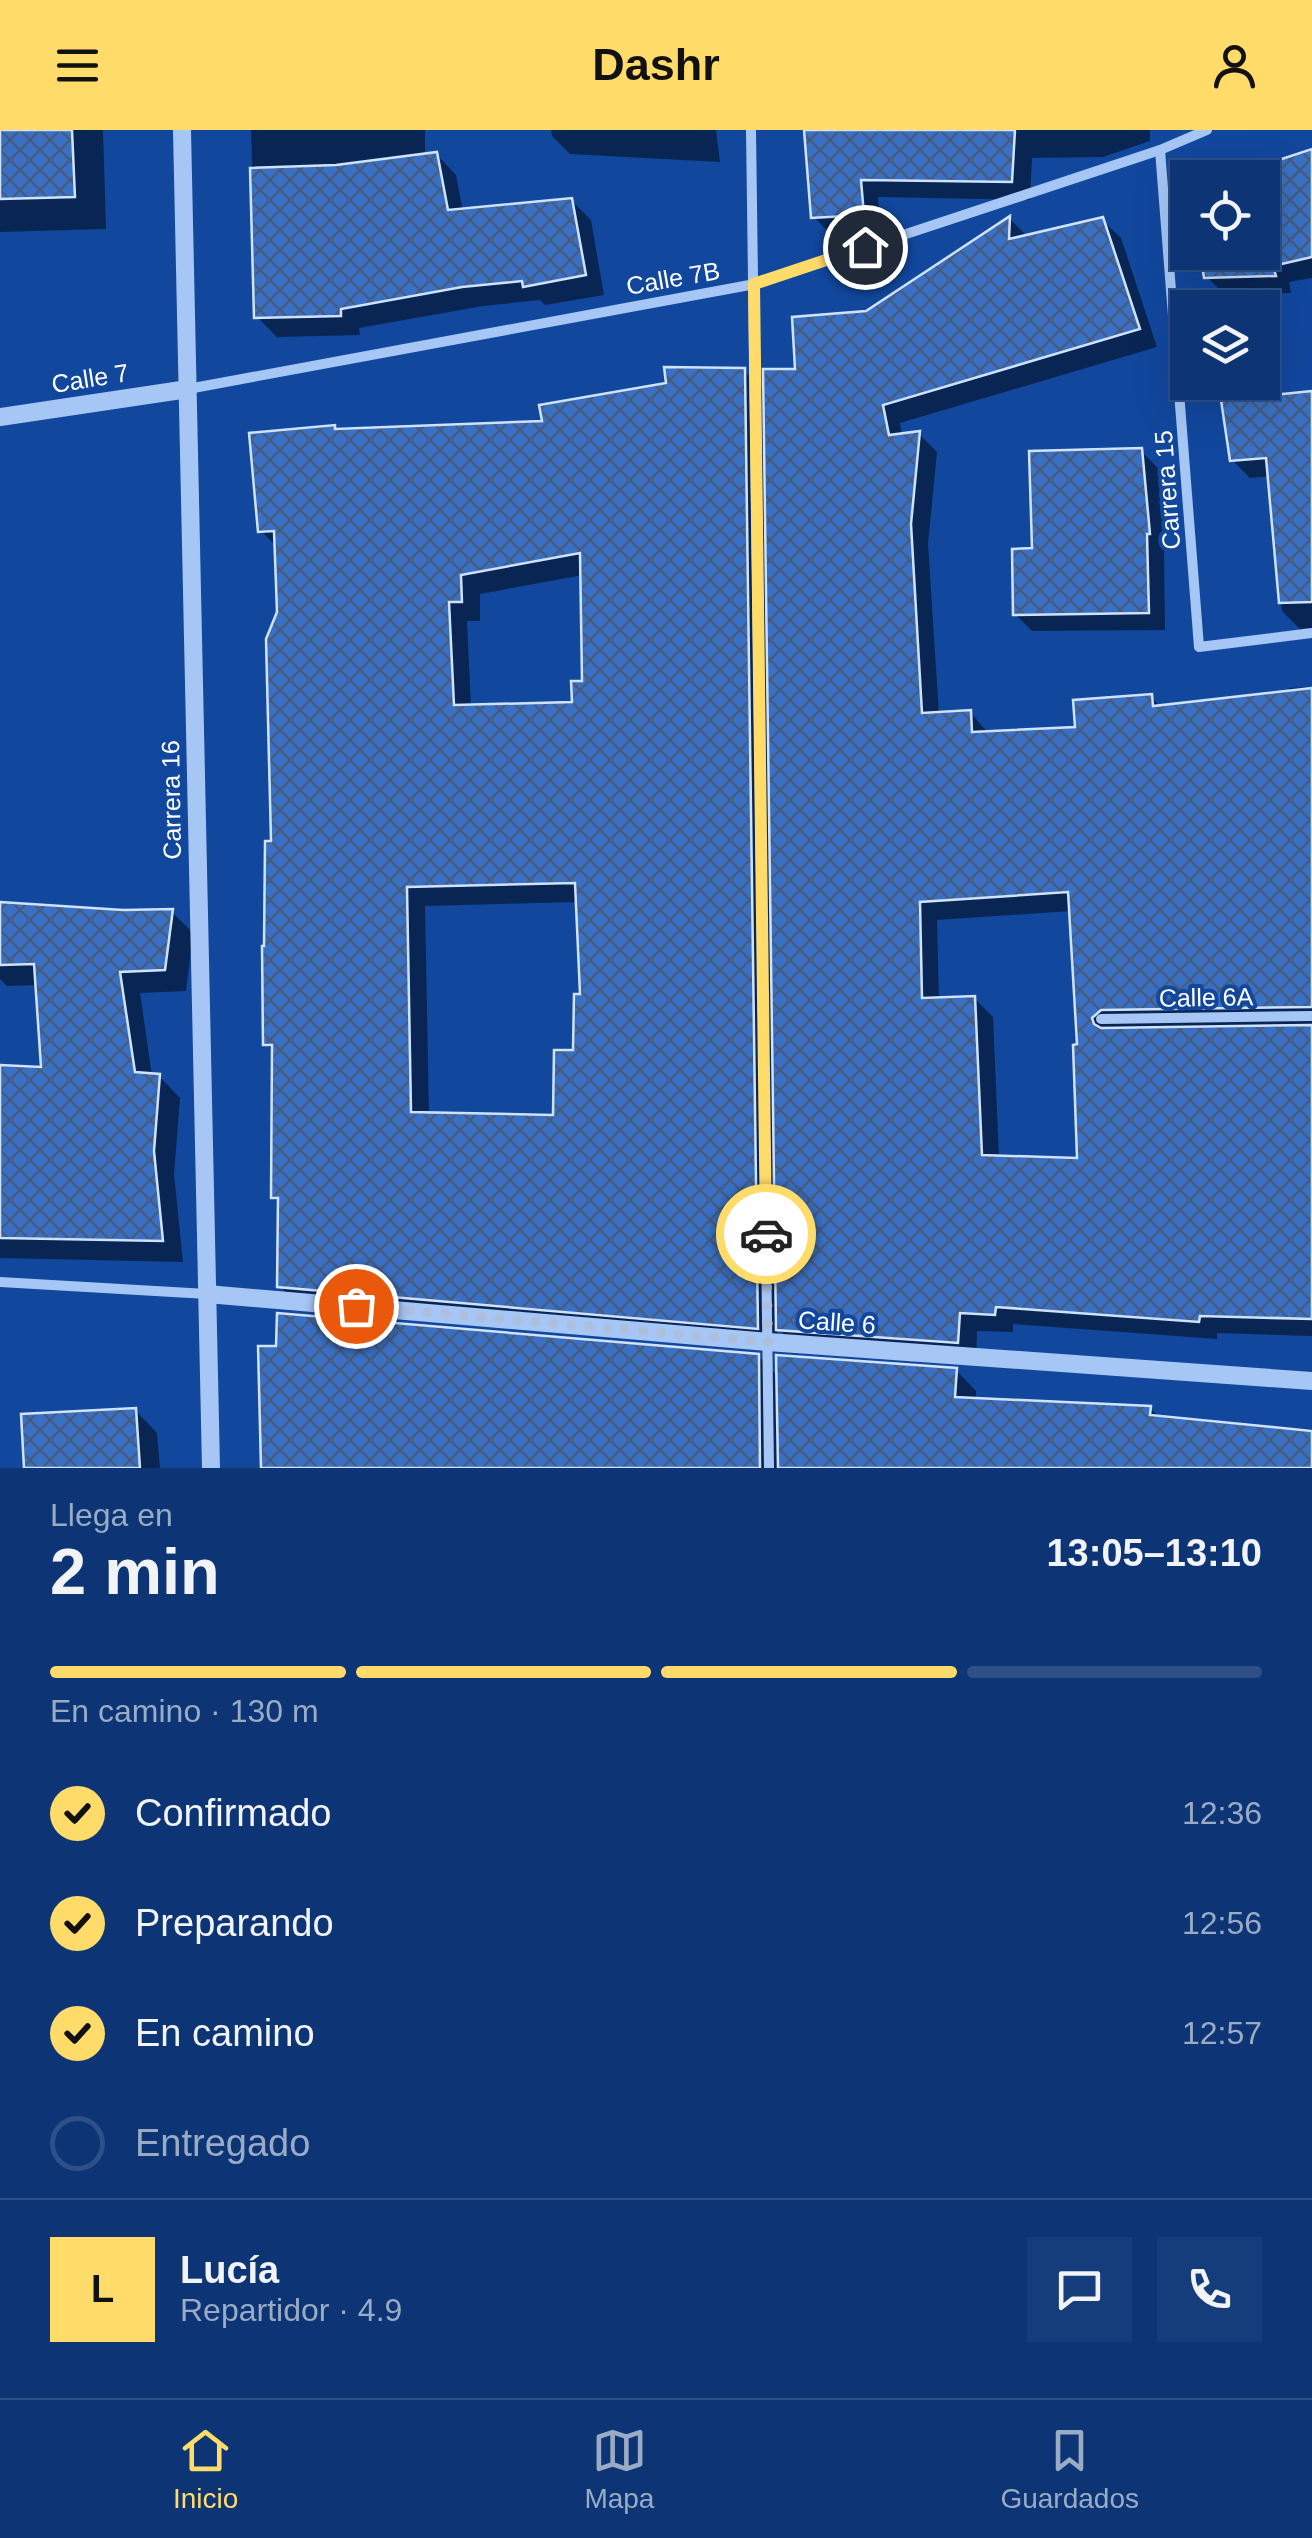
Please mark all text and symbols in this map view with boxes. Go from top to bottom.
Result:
icon: menu [50,38,105,93]
icon: person [1207,38,1262,93]
text: Dashr [592,39,720,90]
map controls [1170,160,1280,400]
button: locate [1170,160,1280,270]
pin [823,205,908,290]
icon: home [838,220,893,275]
street label: Calle 7B [624,256,722,300]
button: layers [1170,290,1280,400]
street label: Calle 7 [49,358,131,398]
street label: Carrera 15 [1149,429,1185,551]
street label: Carrera 16 [156,740,186,860]
street label: Calle 6A [1159,982,1254,1012]
courier [716,1184,816,1284]
icon: car [739,1207,794,1262]
pin [314,1264,399,1349]
icon: bag [329,1279,384,1334]
street label: Calle 6 [797,1305,877,1339]
text: Llega en [50,1497,173,1533]
text: 13:05–13:10 [1046,1532,1262,1574]
text: 2 min [50,1535,220,1608]
text: En camino · 130 m [50,1693,319,1729]
icon: check [50,1786,105,1841]
text: Confirmado [135,1792,331,1834]
text: 12:36 [1182,1795,1262,1831]
icon: check [50,1896,105,1951]
text: Preparando [135,1902,334,1944]
text: 12:56 [1182,1905,1262,1941]
icon: check [50,2006,105,2061]
text: En camino [135,2012,315,2054]
text: 12:57 [1182,2015,1262,2051]
text: Entregado [135,2122,310,2164]
button: chat [1027,2237,1132,2342]
button: phone [1157,2237,1262,2342]
text: Lucía [180,2249,279,2291]
text: L [91,2268,114,2310]
text: Repartidor · 4.9 [180,2292,402,2328]
tab: Inicio [173,2423,238,2515]
tab: Mapa [584,2423,654,2515]
tab: Guardados [1000,2423,1139,2515]

